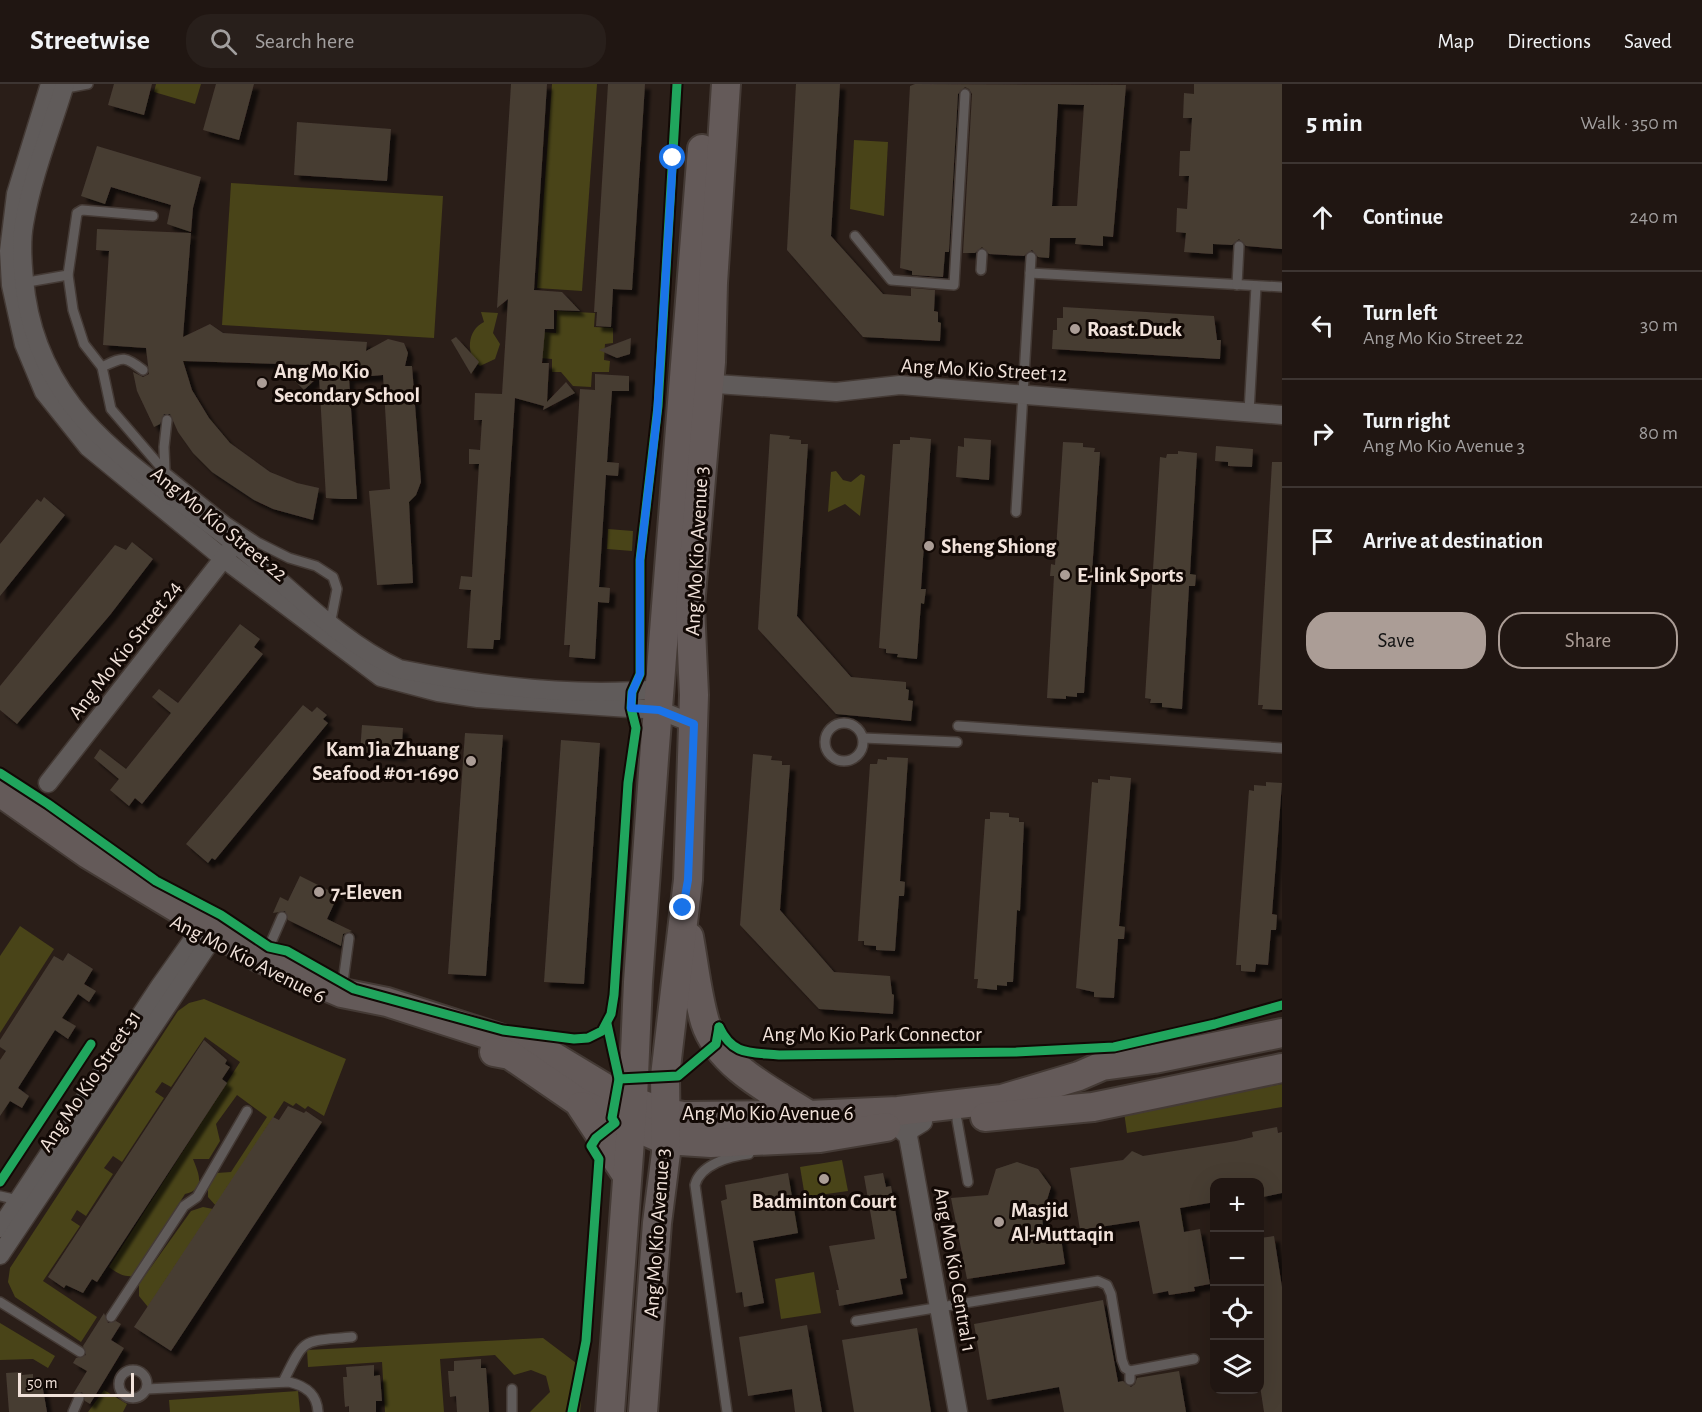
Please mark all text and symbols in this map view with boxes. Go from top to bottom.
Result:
search box [186,14,606,68]
icon: search [207,25,240,58]
text: Streetwise [30,27,150,55]
text: Search here [255,30,354,52]
text: Map [1438,31,1474,52]
text: Directions [1507,31,1591,52]
text: Saved [1624,31,1672,52]
text: 5 min [1306,110,1363,136]
text: Walk · 350 m [1580,113,1678,133]
route start [659,144,685,170]
icon: ahead [1306,201,1339,234]
text: Continue [1363,206,1443,228]
text: 240 m [1629,207,1678,227]
text: Turn left [1363,302,1437,324]
icon: left [1306,309,1339,342]
text: 30 m [1640,315,1678,335]
place label: Roast.Duck [1087,319,1183,340]
marker: Roast.Duck [1068,322,1082,336]
text: Ang Mo Kio Street 22 [1363,328,1524,348]
street label: Ang Mo Kio Street 12 [900,355,1068,385]
place label: Ang Mo Kio Secondary School [274,361,420,406]
marker: Ang Mo Kio Secondary School [255,376,269,390]
text: Turn right [1363,410,1450,432]
icon: right [1306,417,1339,450]
text: 80 m [1639,423,1678,443]
text: Ang Mo Kio Avenue 3 [1363,436,1525,456]
street label: Ang Mo Kio Street 22 [147,463,291,585]
street label: Ang Mo Kio Avenue 3 [682,466,712,636]
icon: arrive [1306,525,1339,558]
text: Arrive at destination [1363,530,1543,552]
place label: Sheng Shiong [941,536,1057,557]
marker: Sheng Shiong [922,539,936,553]
place label: E-link Sports [1077,565,1183,586]
marker: E-link Sports [1058,568,1072,582]
street label: Ang Mo Kio Street 24 [65,577,185,723]
button: Save [1306,612,1486,669]
button: Share [1498,612,1678,669]
place label: Kam Jia Zhuang Seafood #01-1690 [312,739,459,784]
marker: Kam Jia Zhuang Seafood #01-1690 [464,754,478,768]
place label: 7-Eleven [331,882,402,903]
marker: 7-Eleven [312,885,326,899]
route end [669,894,695,920]
street label: Ang Mo Kio Avenue 6 [167,911,329,1007]
street label: Ang Mo Kio Street 31 [35,1007,145,1155]
street label: Ang Mo Kio Park Connector [762,1024,982,1045]
street label: Ang Mo Kio Avenue 6 [682,1103,854,1124]
street label: Ang Mo Kio Avenue 3 [641,1147,673,1319]
marker: Badminton Court [817,1172,831,1186]
map controls [1210,1178,1264,1394]
button: + [1210,1178,1264,1232]
street label: Ang Mo Kio Central 1 [930,1186,980,1354]
place label: Badminton Court [752,1191,896,1212]
place label: Masjid Al-Muttaqin [1011,1200,1114,1245]
marker: Masjid Al-Muttaqin [992,1215,1006,1229]
button: − [1210,1232,1264,1286]
button: locate [1210,1286,1264,1340]
button: layers [1210,1340,1264,1394]
scale bar [18,1370,134,1398]
text: 50 m [27,1375,58,1391]

